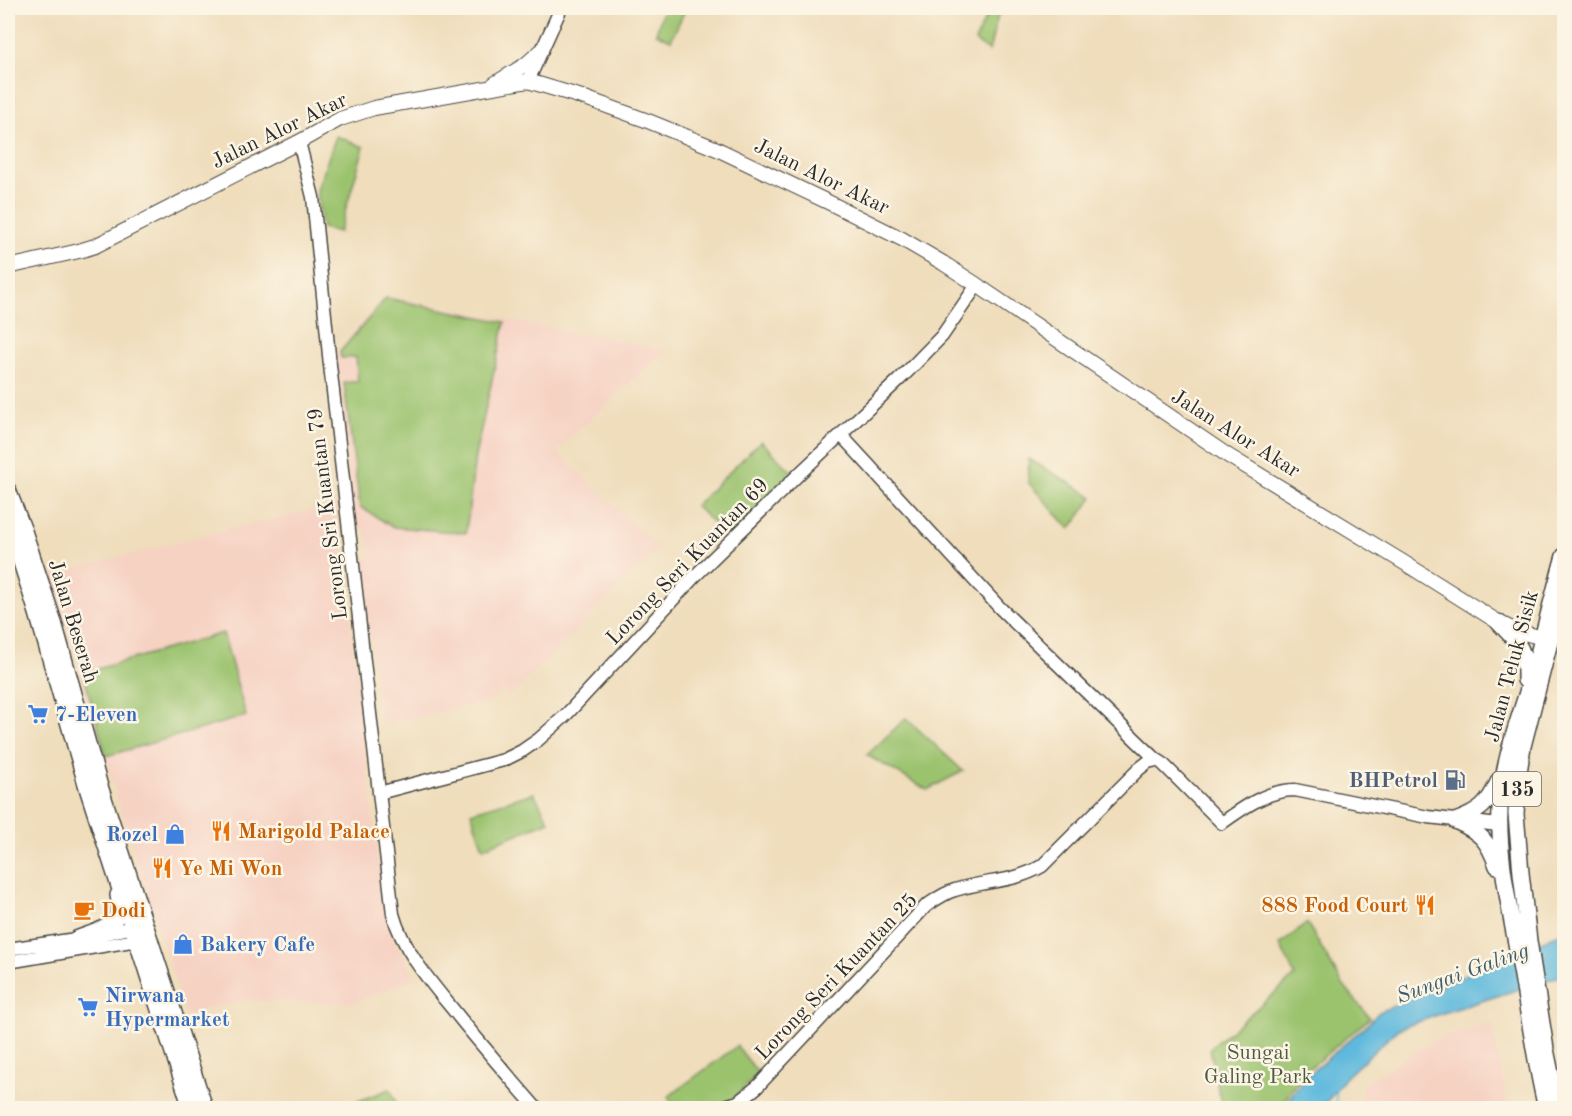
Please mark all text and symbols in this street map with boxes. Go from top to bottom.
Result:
street label: Jalan Alor Akar [209,89,351,173]
street label: Jalan Alor Akar [750,136,893,219]
street label: Jalan Alor Akar [1167,386,1304,482]
street label: Lorong Sri Kuantan 79 [305,407,352,621]
street label: Lorong Seri Kuantan 69 [603,475,773,650]
street label: Jalan Beserah [44,557,101,686]
street label: Jalan Teluk Sisik [1482,588,1543,745]
supermarket icon: 7-Eleven [26,702,50,726]
place label: 7-Eleven [55,705,137,726]
fuel station icon: BHPetrol [1443,768,1467,792]
place label: BHPetrol [1348,771,1438,792]
road number: 135 [1493,772,1541,806]
restaurant icon: Marigold Palace [209,819,233,843]
shop icon: Rozel [163,822,187,846]
place label: Marigold Palace [238,822,390,843]
place label: Rozel [106,825,158,846]
restaurant icon: Ye Mi Won [150,856,174,880]
place label: Ye Mi Won [179,859,282,880]
street label: Lorong Seri Kuantan 25 [752,890,922,1065]
restaurant icon: 888 Food Court [1413,893,1437,917]
place label: 888 Food Court [1261,896,1408,917]
cafe icon: Dodi [72,898,96,922]
place label: Dodi [101,901,146,922]
shop icon: Bakery Cafe [171,932,195,956]
place label: Bakery Cafe [200,935,315,956]
water label: Sungai Galing [1393,940,1532,1008]
place label: Nirwana Hypermarket [105,986,230,1031]
supermarket icon: Nirwana Hypermarket [76,995,100,1019]
park label: Sungai Galing Park [1204,1043,1312,1088]

